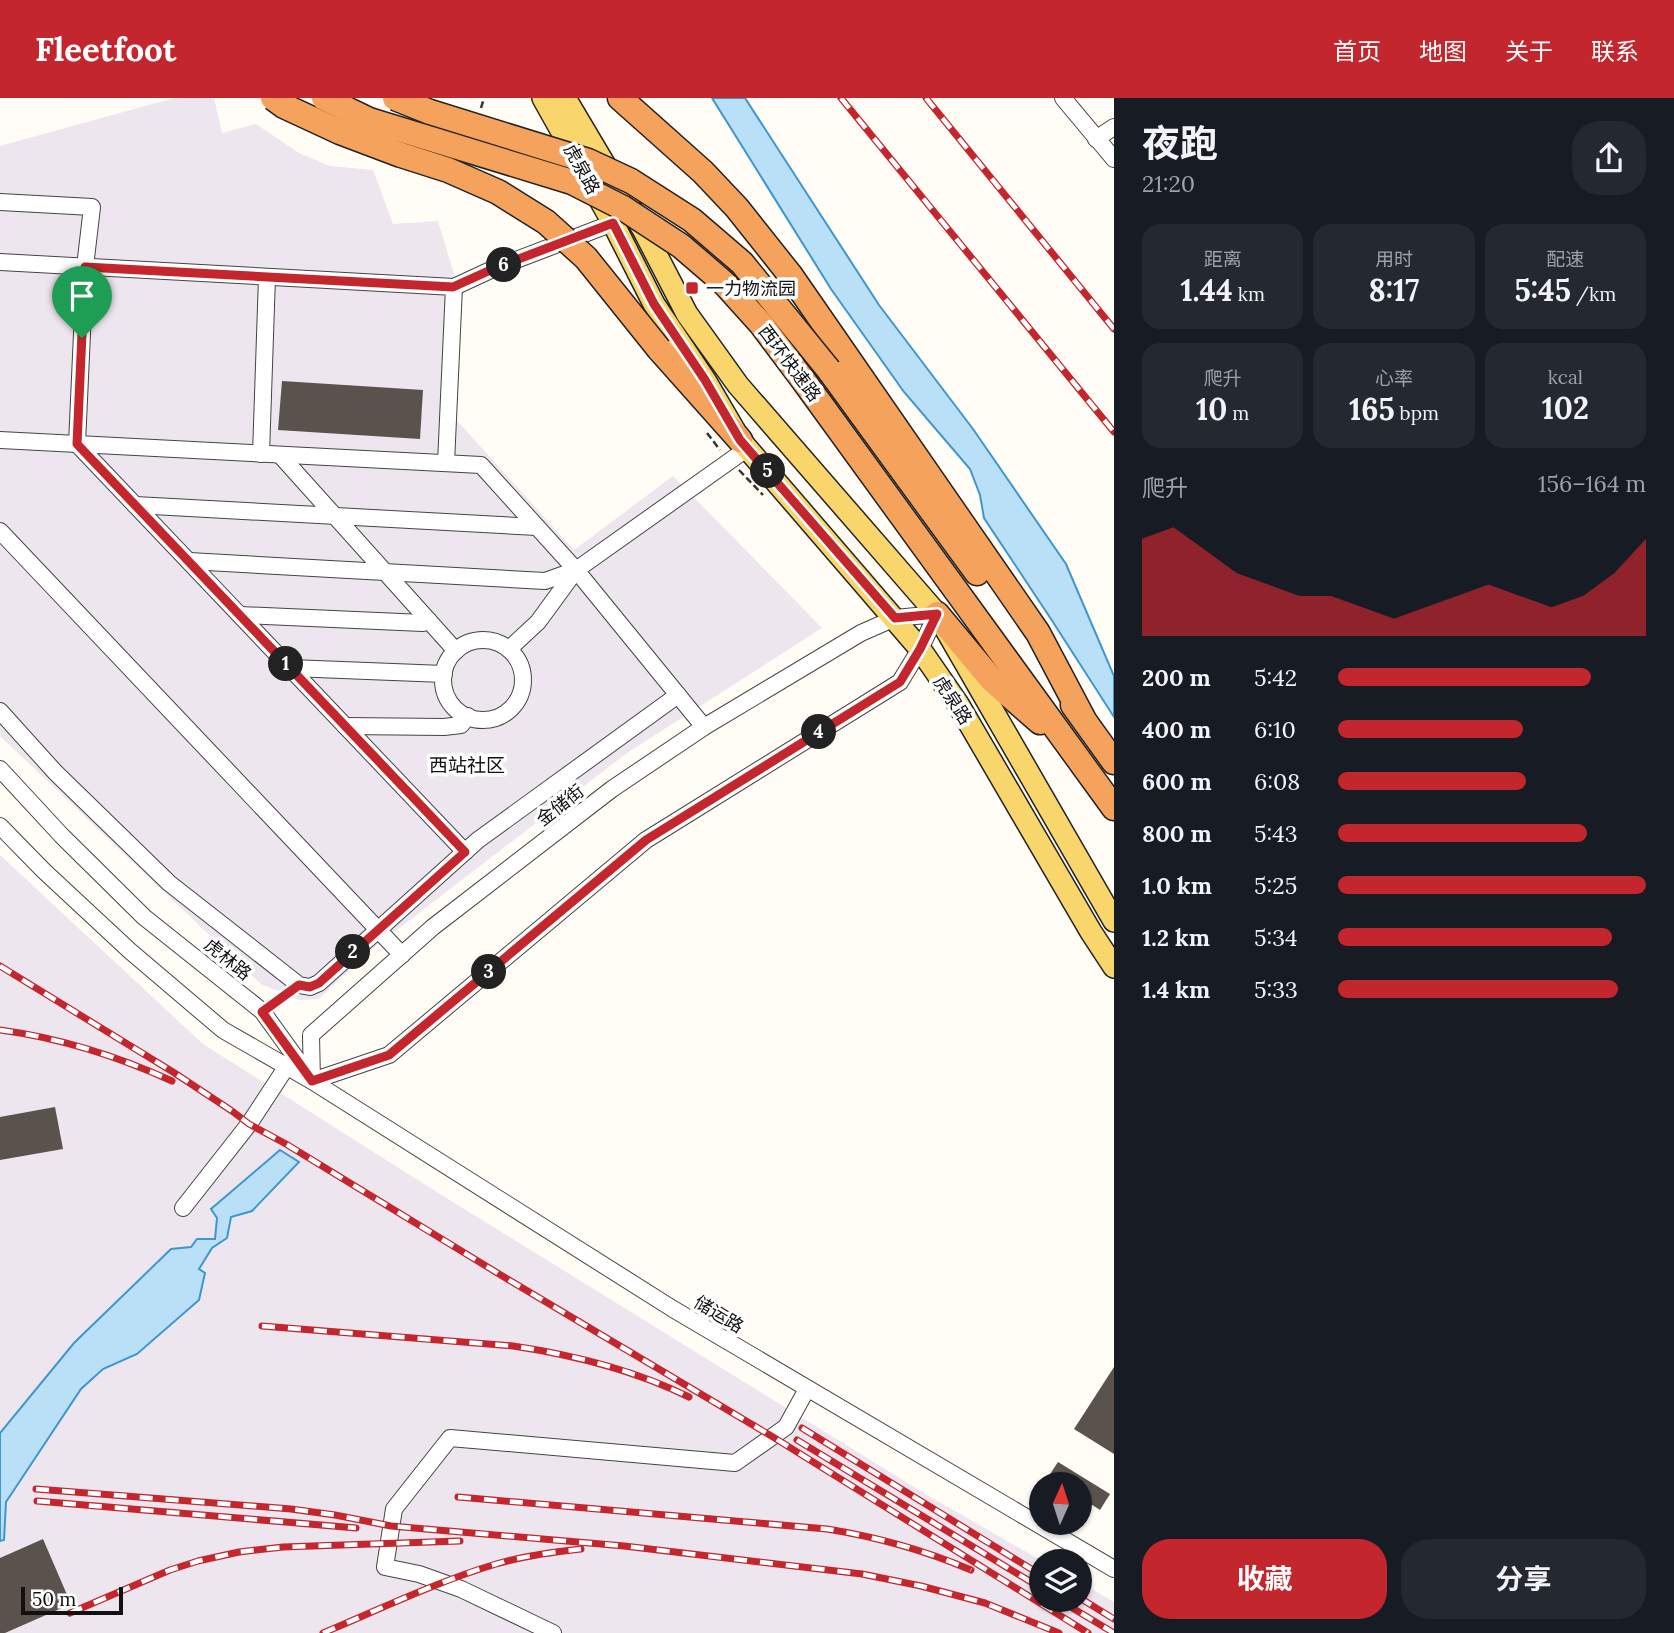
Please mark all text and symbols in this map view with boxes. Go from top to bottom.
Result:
text: Fleetfoot [35,28,176,70]
text: 首页 [1333,36,1381,67]
text: 地图 [1419,36,1467,67]
text: 关于 [1505,36,1553,67]
text: 联系 [1591,36,1639,67]
text: 夜跑 [1142,119,1218,167]
button: share [1572,121,1646,195]
street label: 虎泉路 [559,140,605,198]
text: 21:20 [1142,169,1195,198]
text: 距离 [1204,247,1242,271]
text: 用时 [1375,247,1413,271]
text: 配速 [1546,247,1584,271]
pin: 6 [486,248,522,282]
text: 6 [498,252,509,276]
pin [52,266,112,338]
text: 1.44 [1180,271,1233,309]
text: 8:17 [1369,271,1419,309]
text: 5:45 [1515,271,1571,309]
icon: arrive [63,277,101,315]
place label: 一力物流园 [706,277,796,300]
marker: 一力物流园 [684,280,700,296]
text: km [1233,282,1265,306]
text: /km [1571,282,1616,306]
street label: 西环快速路 [754,320,826,406]
text: kcal [1548,365,1583,389]
text: 爬升 [1204,366,1242,390]
text: 心率 [1375,366,1413,390]
text: 102 [1542,389,1589,427]
text: 10 [1196,390,1227,428]
text: 165 [1349,390,1395,428]
text: m [1227,401,1249,425]
text: bpm [1395,401,1439,425]
pin: 5 [750,454,786,488]
text: 5 [762,458,773,482]
text: 156–164 m [1538,469,1646,498]
text: 爬升 [1142,473,1188,502]
pin: 1 [268,646,304,682]
text: 1 [282,651,289,675]
text: 200 m [1142,663,1211,692]
text: 5:42 [1254,663,1297,692]
street label: 虎泉路 [929,671,977,729]
pin: 4 [802,714,836,750]
text: 400 m [1142,715,1211,744]
text: 6:10 [1254,715,1296,744]
text: 4 [813,719,824,743]
district label: 西站社区 [429,753,505,777]
text: 600 m [1142,767,1212,796]
text: 6:08 [1254,767,1300,796]
street label: 金储街 [532,779,588,831]
text: 800 m [1142,819,1212,848]
text: 5:43 [1254,819,1298,848]
text: 1.0 km [1142,871,1212,900]
text: 5:25 [1254,871,1297,900]
text: 1.2 km [1142,923,1210,952]
text: 5:34 [1254,923,1298,952]
street label: 虎林路 [200,933,256,985]
pin: 2 [336,934,370,970]
text: 2 [347,939,358,963]
pin: 3 [472,954,506,990]
text: 3 [483,959,494,983]
text: 1.4 km [1142,975,1210,1004]
text: 5:33 [1254,975,1298,1004]
street label: 储运路 [690,1290,748,1338]
north arrow [1029,1472,1092,1535]
map controls [1029,1472,1092,1612]
button: 收藏 [1142,1539,1387,1619]
button: 分享 [1401,1539,1646,1619]
button: layers [1029,1549,1092,1612]
scale bar [21,1584,122,1616]
text: 50 m [32,1587,76,1611]

